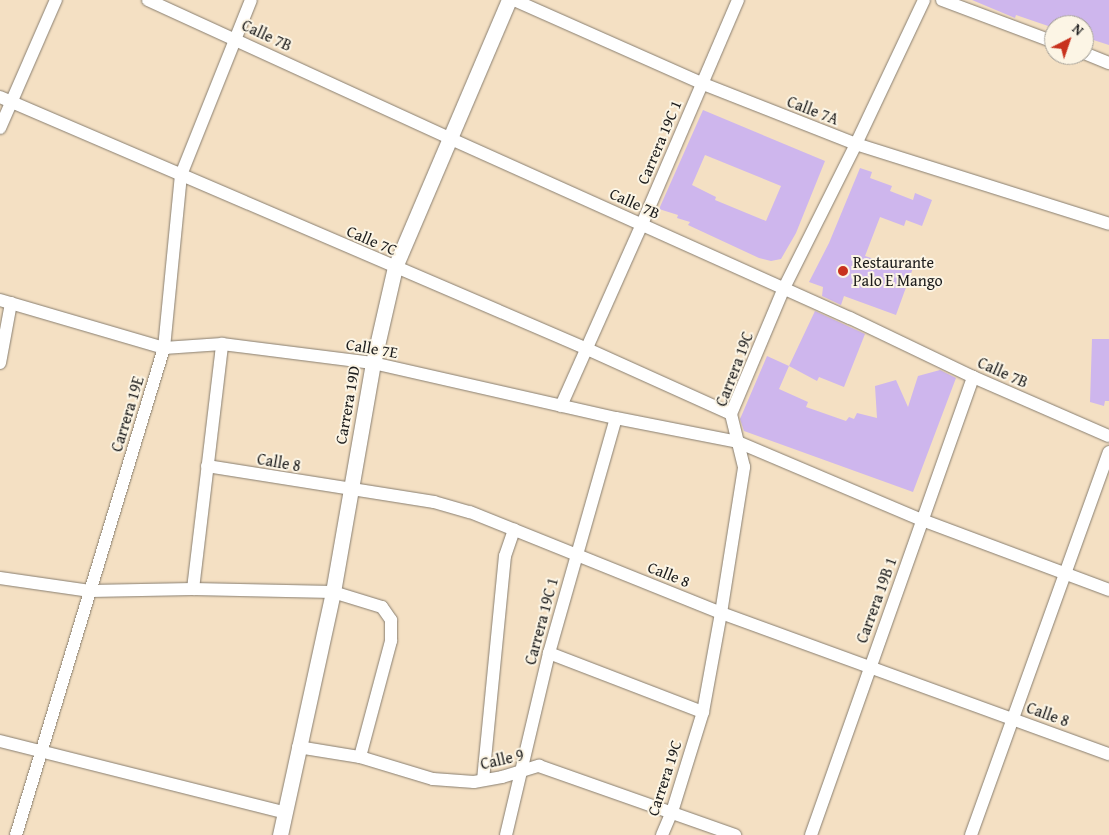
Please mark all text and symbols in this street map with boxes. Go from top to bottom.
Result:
street label: Calle 7B [239,15,295,55]
north arrow [1044,15,1094,65]
text: N [1068,19,1088,40]
street label: Calle 7A [785,91,841,129]
street label: Carrera 19C 1 [633,97,685,187]
street label: Calle 7B [607,183,663,223]
street label: Calle 7C [344,221,400,259]
place label: Restaurante Palo E Mango [853,252,943,290]
marker: Restaurante Palo E Mango [837,265,849,277]
street label: Carrera 19C [711,329,757,409]
street label: Calle 7E [345,334,399,362]
street label: Calle 7B [975,352,1031,392]
street label: Carrera 19D [331,364,363,446]
street label: Carrera 19E [106,374,148,454]
street label: Calle 8 [256,449,302,475]
street label: Carrera 19B 1 [852,554,900,646]
street label: Calle 8 [645,557,693,591]
street label: Carrera 19C 1 [520,575,562,667]
street label: Calle 8 [1024,697,1072,731]
street label: Carrera 19C [643,738,685,818]
street label: Calle 9 [478,745,526,773]

